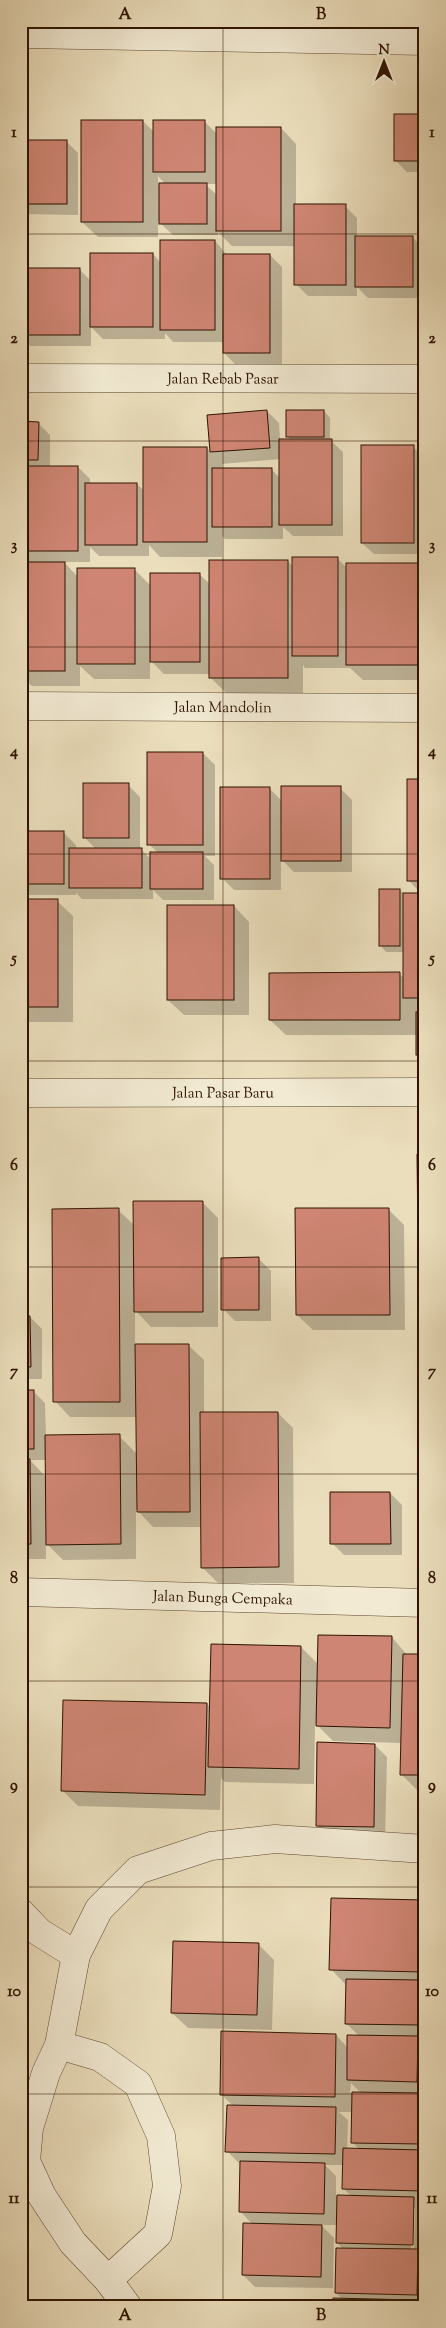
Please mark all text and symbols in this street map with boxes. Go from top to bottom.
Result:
text: A [119,4,132,27]
text: B [316,4,326,27]
north arrow [358,38,408,88]
text: N [378,41,390,61]
text: 1 [11,122,17,145]
text: 1 [429,122,435,145]
text: 2 [10,328,18,351]
text: 2 [428,328,436,351]
street label: Jalan Rebab Pasar [166,369,279,391]
text: 3 [11,535,18,558]
text: 3 [429,535,436,558]
street label: Jalan Mandolin [173,698,272,719]
text: 4 [9,741,18,764]
text: 4 [427,741,436,764]
text: 5 [9,948,17,971]
text: 5 [427,948,435,971]
street label: Jalan Pasar Baru [171,1083,274,1105]
text: 6 [10,1155,18,1178]
text: 6 [428,1155,436,1178]
text: 7 [10,1361,19,1384]
text: 7 [428,1361,437,1384]
text: 8 [10,1568,18,1591]
text: 8 [428,1568,436,1591]
street label: Jalan Bunga Cempaka [152,1587,293,1611]
text: 9 [10,1775,18,1798]
text: 9 [428,1775,436,1798]
text: 10 [7,1981,21,2004]
text: 10 [425,1981,439,2004]
text: 11 [9,2188,20,2211]
text: 11 [427,2188,438,2211]
text: A [119,2305,132,2328]
text: B [316,2305,326,2328]

